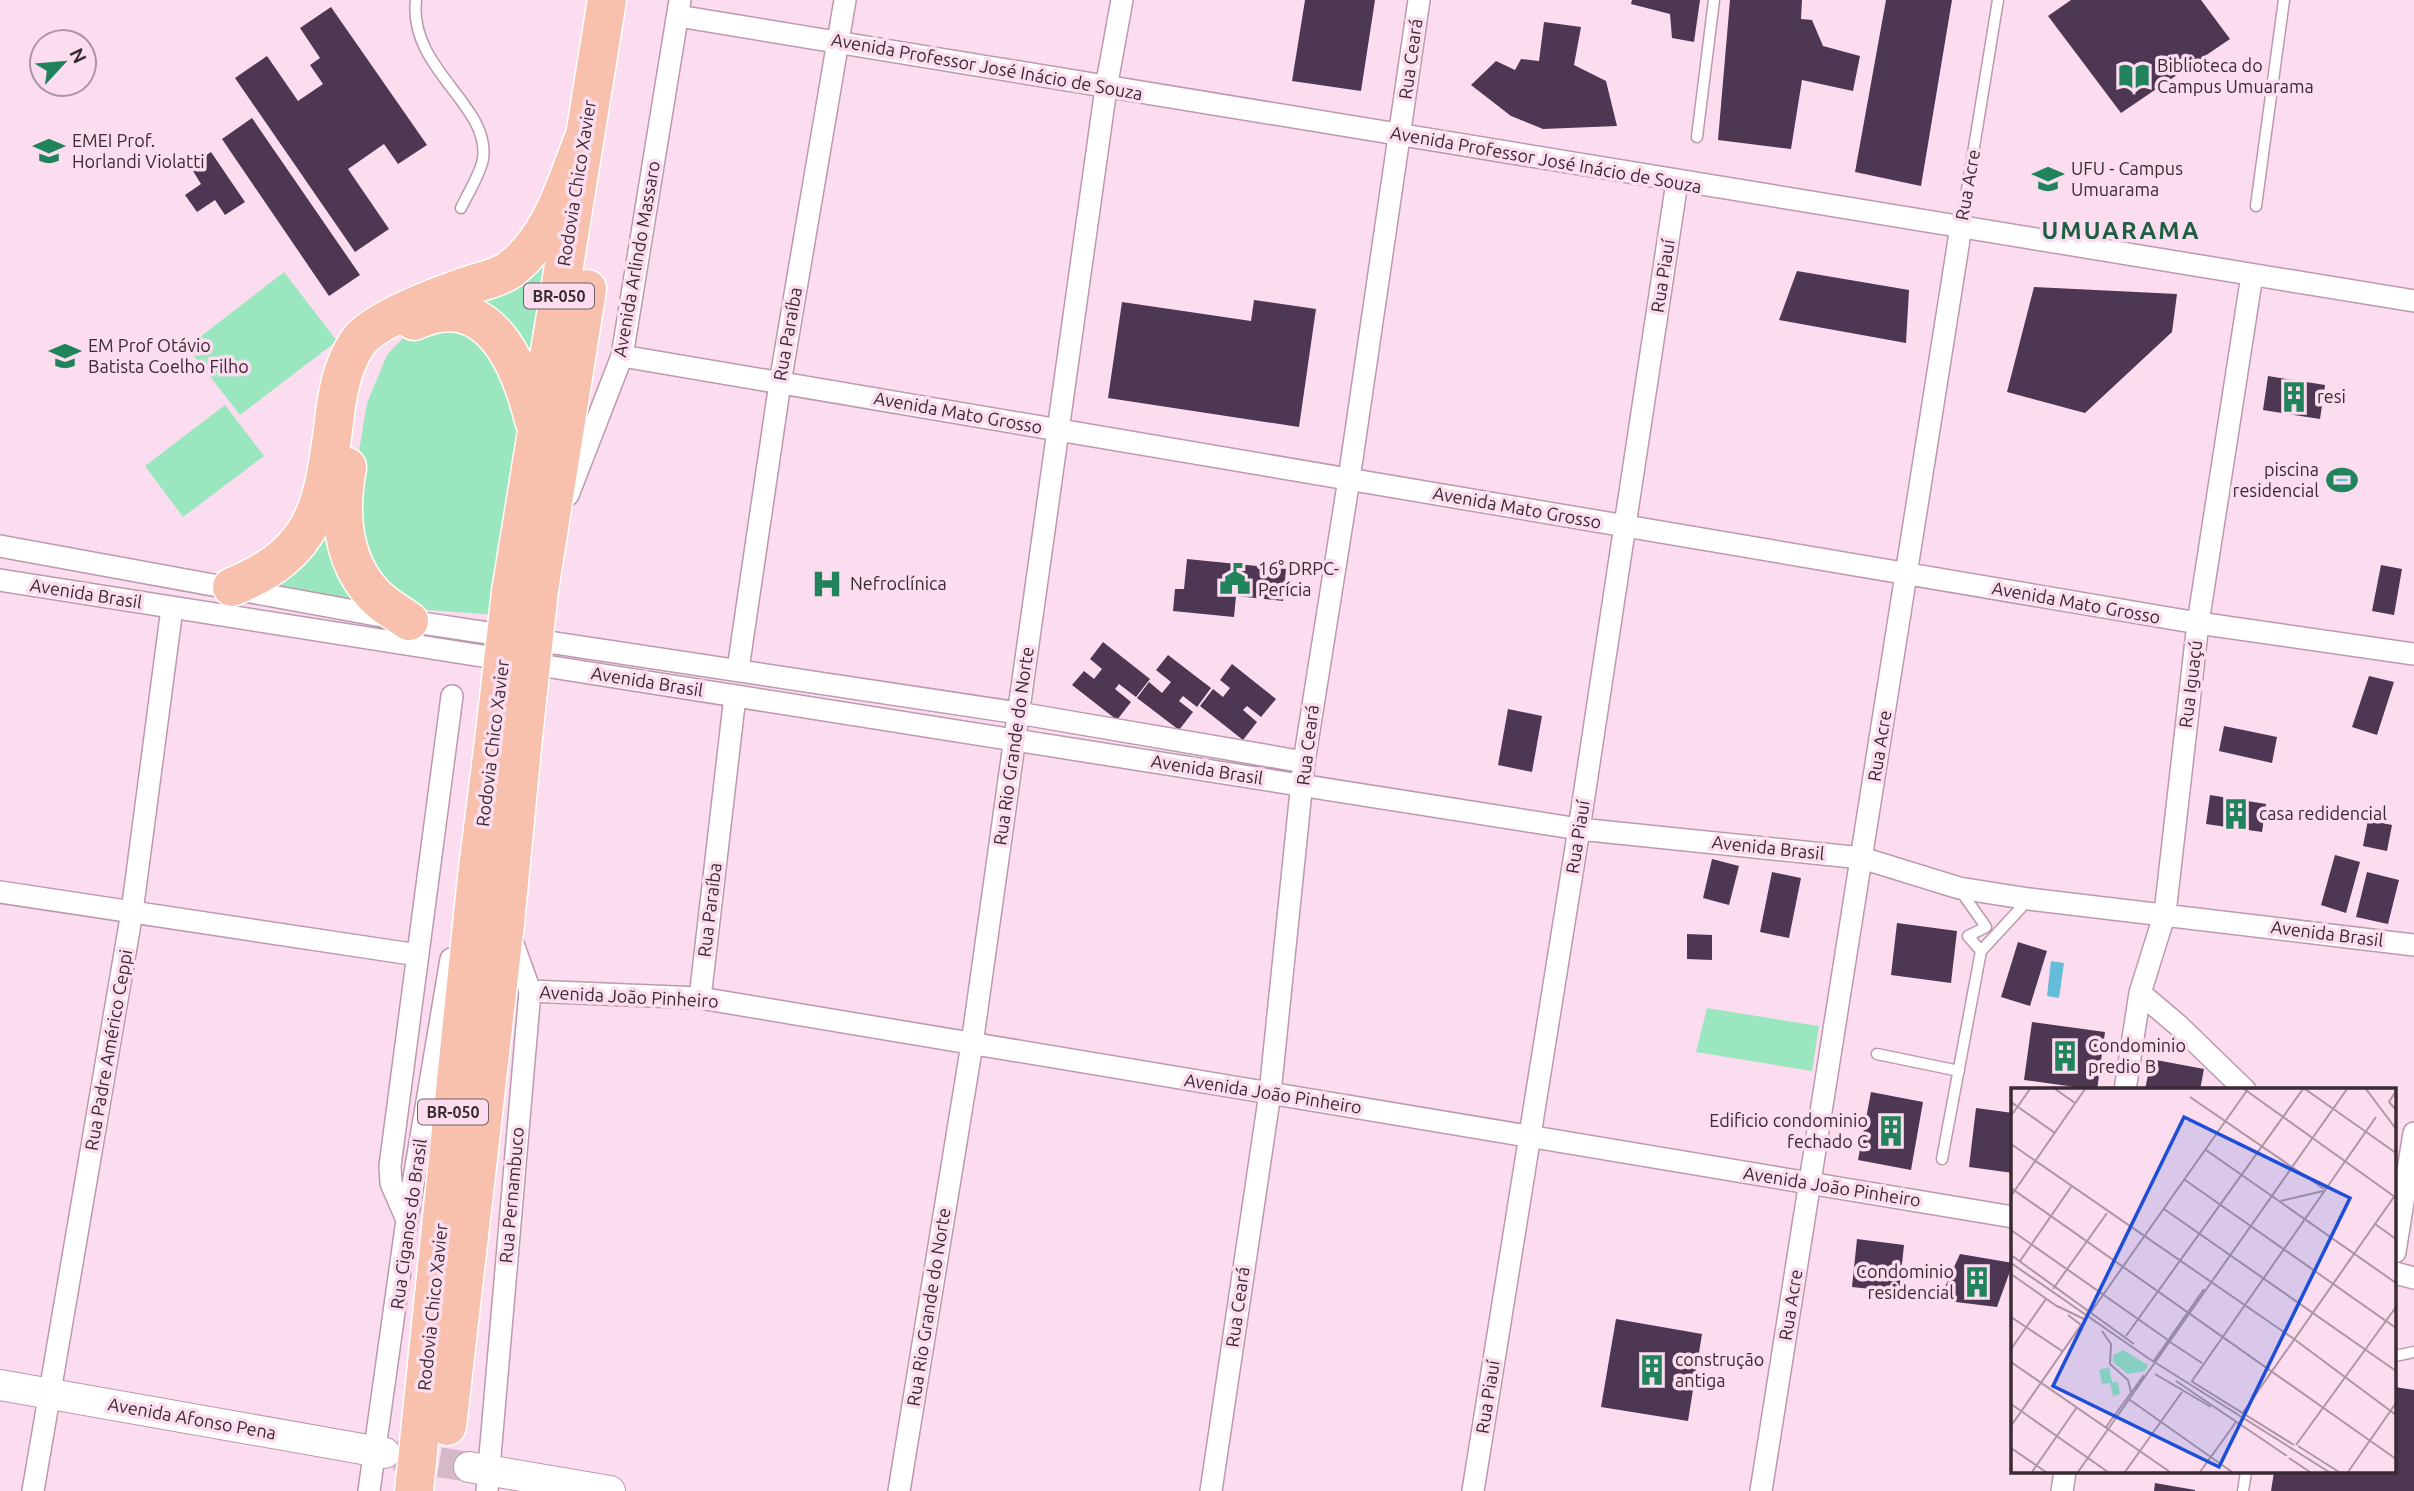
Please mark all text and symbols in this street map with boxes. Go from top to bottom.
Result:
street label: Rua Ceará [1394,17,1426,100]
north arrow [28,28,98,98]
street label: Avenida Professor José Inácio de Souza [830,29,1144,103]
text: N [65,44,91,67]
place label: Biblioteca do Campus Umuarama [2157,55,2314,96]
library icon: Biblioteca do Campus Umuarama [2117,59,2151,93]
street label: Rodovia Chico Xavier [553,98,599,267]
street label: Avenida Professor José Inácio de Souza [1389,122,1703,196]
place label: EMEI Prof. Horlandi Violatti [72,130,205,171]
school or university icon: EMEI Prof. Horlandi Violatti [32,134,66,168]
street label: Rua Acre [1951,148,1983,222]
place label: UFU - Campus Umuarama [2071,158,2183,199]
street label: Avenida Arlindo Massaro [609,159,663,358]
school or university icon: UFU - Campus Umuarama [2031,162,2065,196]
district label: UMUARAMA [2041,217,2201,244]
street label: Rua Piauí [1646,237,1678,314]
road number: BR-050 [524,284,594,308]
street label: Rua Paraíba [769,285,805,382]
place label: EM Prof Otávio Batista Coelho Filho [88,335,249,376]
school or university icon: EM Prof Otávio Batista Coelho Filho [48,339,82,373]
building icon: resi [2277,380,2311,414]
place label: resi [2317,386,2346,406]
street label: Avenida Mato Grosso [872,387,1044,437]
place label: piscina residencial [2233,459,2319,500]
sports icon: piscina residencial [2325,463,2359,497]
street label: Avenida Mato Grosso [1431,482,1603,532]
place label: 16° DRPC- Perícia [1258,558,1339,599]
public building icon: 16° DRPC- Perícia [1218,562,1252,596]
hospital icon: Nefroclínica [810,567,844,601]
place label: Nefroclínica [850,573,947,593]
street label: Avenida Brasil [29,574,144,612]
street label: Avenida Mato Grosso [1990,577,2162,627]
street label: Rua Iguaçú [2175,639,2205,729]
street label: Rua Rio Grande do Norte [989,645,1037,846]
street label: Rodovia Chico Xavier [472,658,512,828]
street label: Avenida Brasil [590,662,705,700]
street label: Rua Ceará [1292,703,1322,786]
street label: Rua Acre [1864,709,1894,783]
street label: Avenida Brasil [1150,750,1265,788]
building icon: casa redidencial [2219,797,2253,831]
street label: Rua Piauí [1561,798,1593,875]
place label: casa redidencial [2259,803,2387,823]
street label: Avenida Brasil [1711,831,1826,863]
street label: Rua Paraíba [693,862,725,958]
street label: Avenida Brasil [2270,916,2385,950]
street label: Rua Padre Américo Ceppi [80,948,136,1152]
street label: Avenida João Pinheiro [539,981,719,1011]
place label: Condominio predio B [2088,1035,2186,1076]
building icon: Condominio predio B [2048,1039,2082,1073]
street label: Avenida João Pinheiro [1183,1069,1363,1117]
inset map [2011,1088,2396,1474]
road number: BR-050 [418,1100,488,1124]
place label: Edificio condominio fechado C [1709,1110,1868,1151]
building icon: Edificio condominio fechado C [1874,1114,1908,1148]
street label: Rua Pernambuco [495,1126,527,1264]
street label: Rua Ciganos do Brasil [386,1137,430,1311]
street label: Avenida João Pinheiro [1742,1162,1922,1210]
street label: Rua Rio Grande do Norte [902,1206,954,1407]
street label: Rodovia Chico Xavier [413,1222,451,1392]
place label: Condominio residencial [1856,1261,1954,1302]
street label: Rua Ceará [1221,1265,1253,1348]
building icon: Condominio residencial [1960,1265,1994,1299]
street label: Rua Acre [1775,1268,1805,1342]
place label: construção antiga [1675,1349,1764,1390]
building icon: construção antiga [1635,1353,1669,1387]
street label: Rua Piauí [1471,1358,1503,1435]
street label: Avenida Afonso Pena [107,1393,278,1443]

